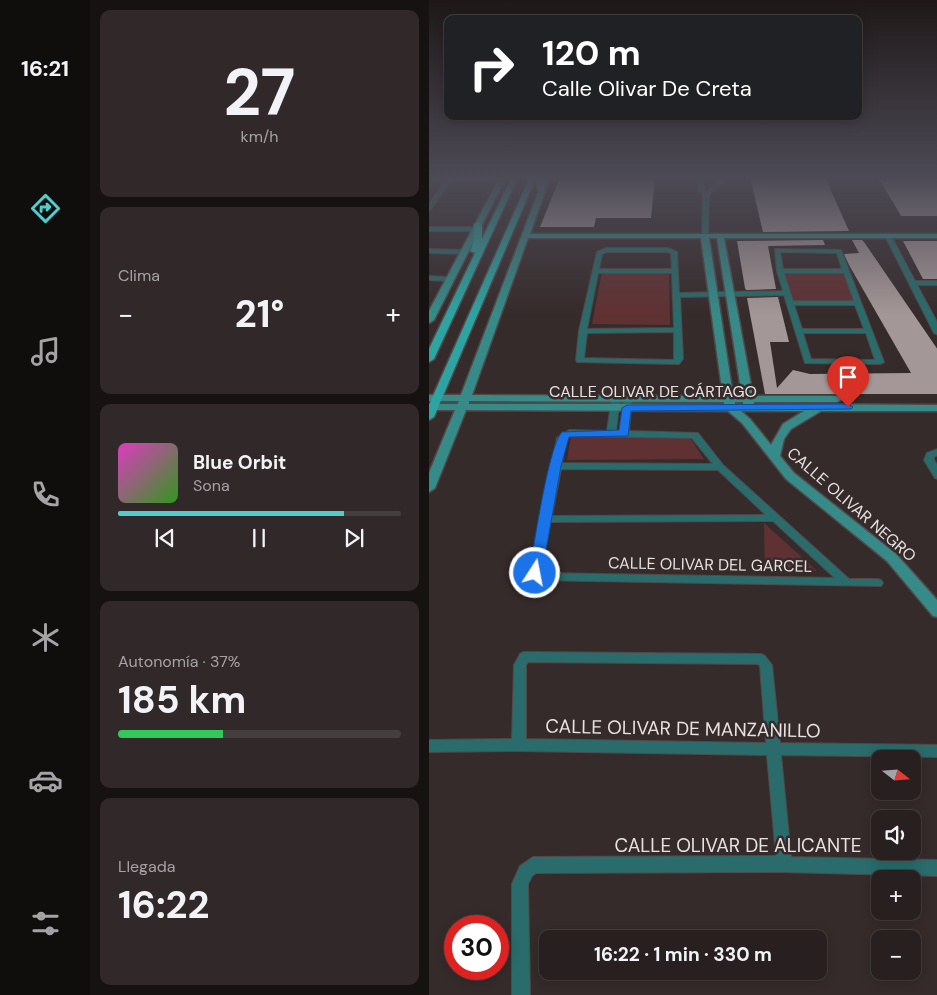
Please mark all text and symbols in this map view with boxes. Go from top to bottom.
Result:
text: 120 m [542,30,641,76]
icon: right [459,35,524,100]
text: 27 [224,51,295,135]
text: 16:21 [21,54,69,83]
text: Calle Olivar De Creta [542,74,752,103]
text: km/h [241,126,278,147]
icon: directions [28,191,63,226]
text: Clima [118,265,160,286]
text: 21° [235,289,284,339]
text: − [118,296,133,333]
text: + [386,296,401,333]
icon: music [28,334,63,369]
pin [827,356,869,407]
icon: arrive [834,363,862,391]
street label: CALLE OLIVAR DE CÁRTAGO [549,381,757,402]
street label: CALLE OLIVAR NEGRO [783,443,921,566]
text: Blue Orbit [193,450,286,475]
text: Sona [193,475,230,496]
icon: phone [28,477,63,512]
icon: previous [151,524,179,552]
icon: pause [245,524,273,552]
icon: next [340,524,368,552]
position arrow [508,546,560,598]
street label: CALLE OLIVAR DEL GARCEL [608,552,812,577]
icon: climate [28,620,63,655]
text: Autonomía · 37% [118,651,240,672]
text: 185 km [118,675,246,725]
street label: CALLE OLIVAR DE MANZANILLO [545,714,821,743]
north arrow [871,750,921,800]
map controls [871,750,921,980]
icon: car [28,763,63,798]
button: sound [871,810,921,860]
street label: CALLE OLIVAR DE ALICANTE [614,833,862,858]
text: Llegada [118,856,175,877]
button: + [871,870,921,920]
text: 16:22 [118,880,209,930]
icon: filters [28,906,63,941]
speed limit sign: 30 [444,915,509,980]
button: − [871,930,921,980]
text: 16:22 · 1 min · 330 m [594,942,772,967]

